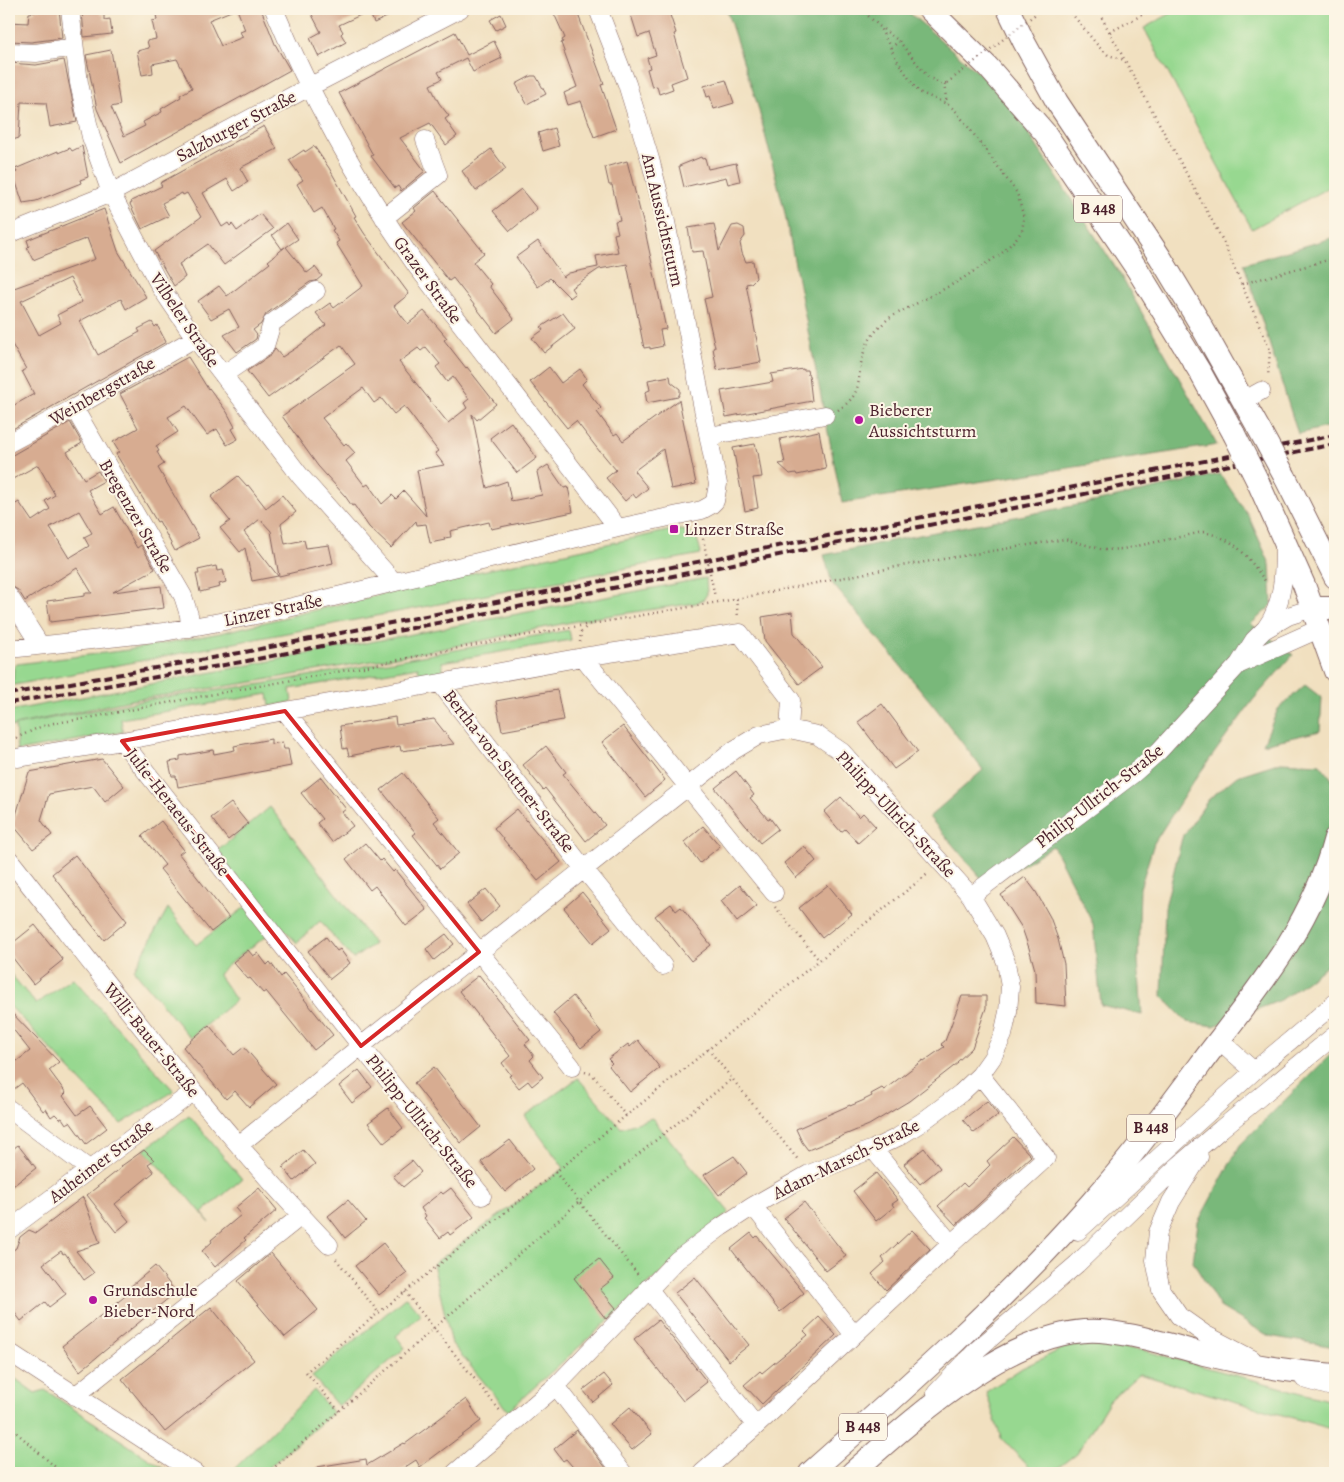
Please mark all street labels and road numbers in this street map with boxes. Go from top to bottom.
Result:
street label: Salzburger Straße [172,84,300,168]
street label: Am Aussichtsturm [636,150,690,289]
road number: B 448 [1074,195,1122,222]
street label: Grazer Straße [388,231,468,329]
street label: Vilbeler Straße [144,267,225,372]
street label: Weinbergstraße [44,351,159,432]
street label: Bregenzer Straße [94,454,178,578]
street label: Linzer Straße [222,588,324,632]
street label: Bertha-von-Suttner-Straße [438,684,580,858]
street label: Philip-Ullrich-Straße [1030,738,1168,854]
street label: Julie-Heraeus-Straße [120,743,236,881]
street label: Philipp-Ullrich-Straße [831,745,961,883]
street label: Willi-Bauer-Straße [98,977,206,1102]
street label: Philipp-Ullrich-Straße [361,1049,483,1193]
street label: Adam-Marsch-Straße [768,1113,923,1205]
street label: Auheimer Straße [43,1114,158,1209]
road number: B 448 [1127,1114,1175,1142]
road number: B 448 [839,1414,887,1440]

